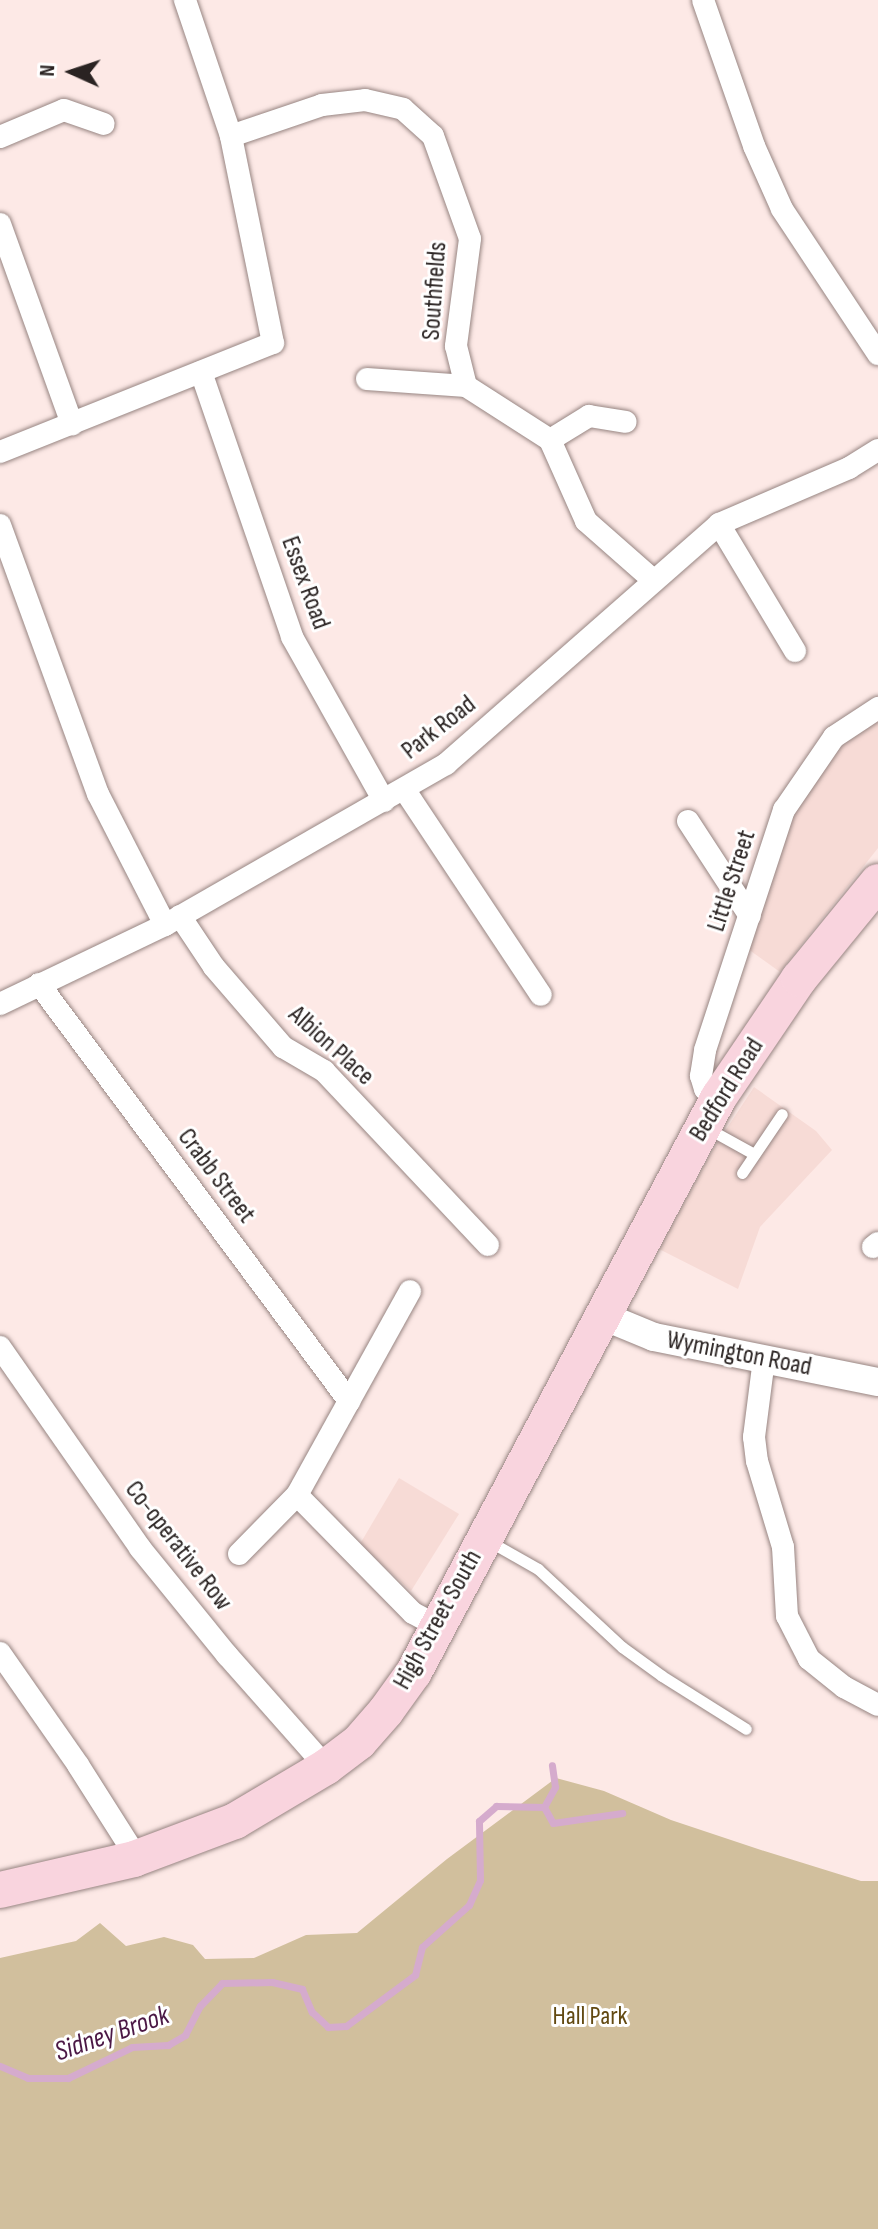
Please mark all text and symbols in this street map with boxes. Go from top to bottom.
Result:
north arrow [32,32,112,112]
text: N [34,64,61,77]
street label: Southfields [416,241,454,341]
street label: Essex Road [274,532,336,634]
street label: Park Road [396,689,482,767]
street label: Little Street [701,826,763,936]
street label: Albion Place [282,999,380,1093]
street label: Bedford Road [683,1033,771,1147]
street label: Crabb Street [170,1123,262,1229]
street label: Wymington Road [664,1325,814,1383]
street label: Co-operative Row [118,1475,238,1617]
street label: High Street South [387,1545,489,1695]
water label: Sidney Brook [50,1999,174,2069]
park label: Hall Park [552,2001,628,2033]

